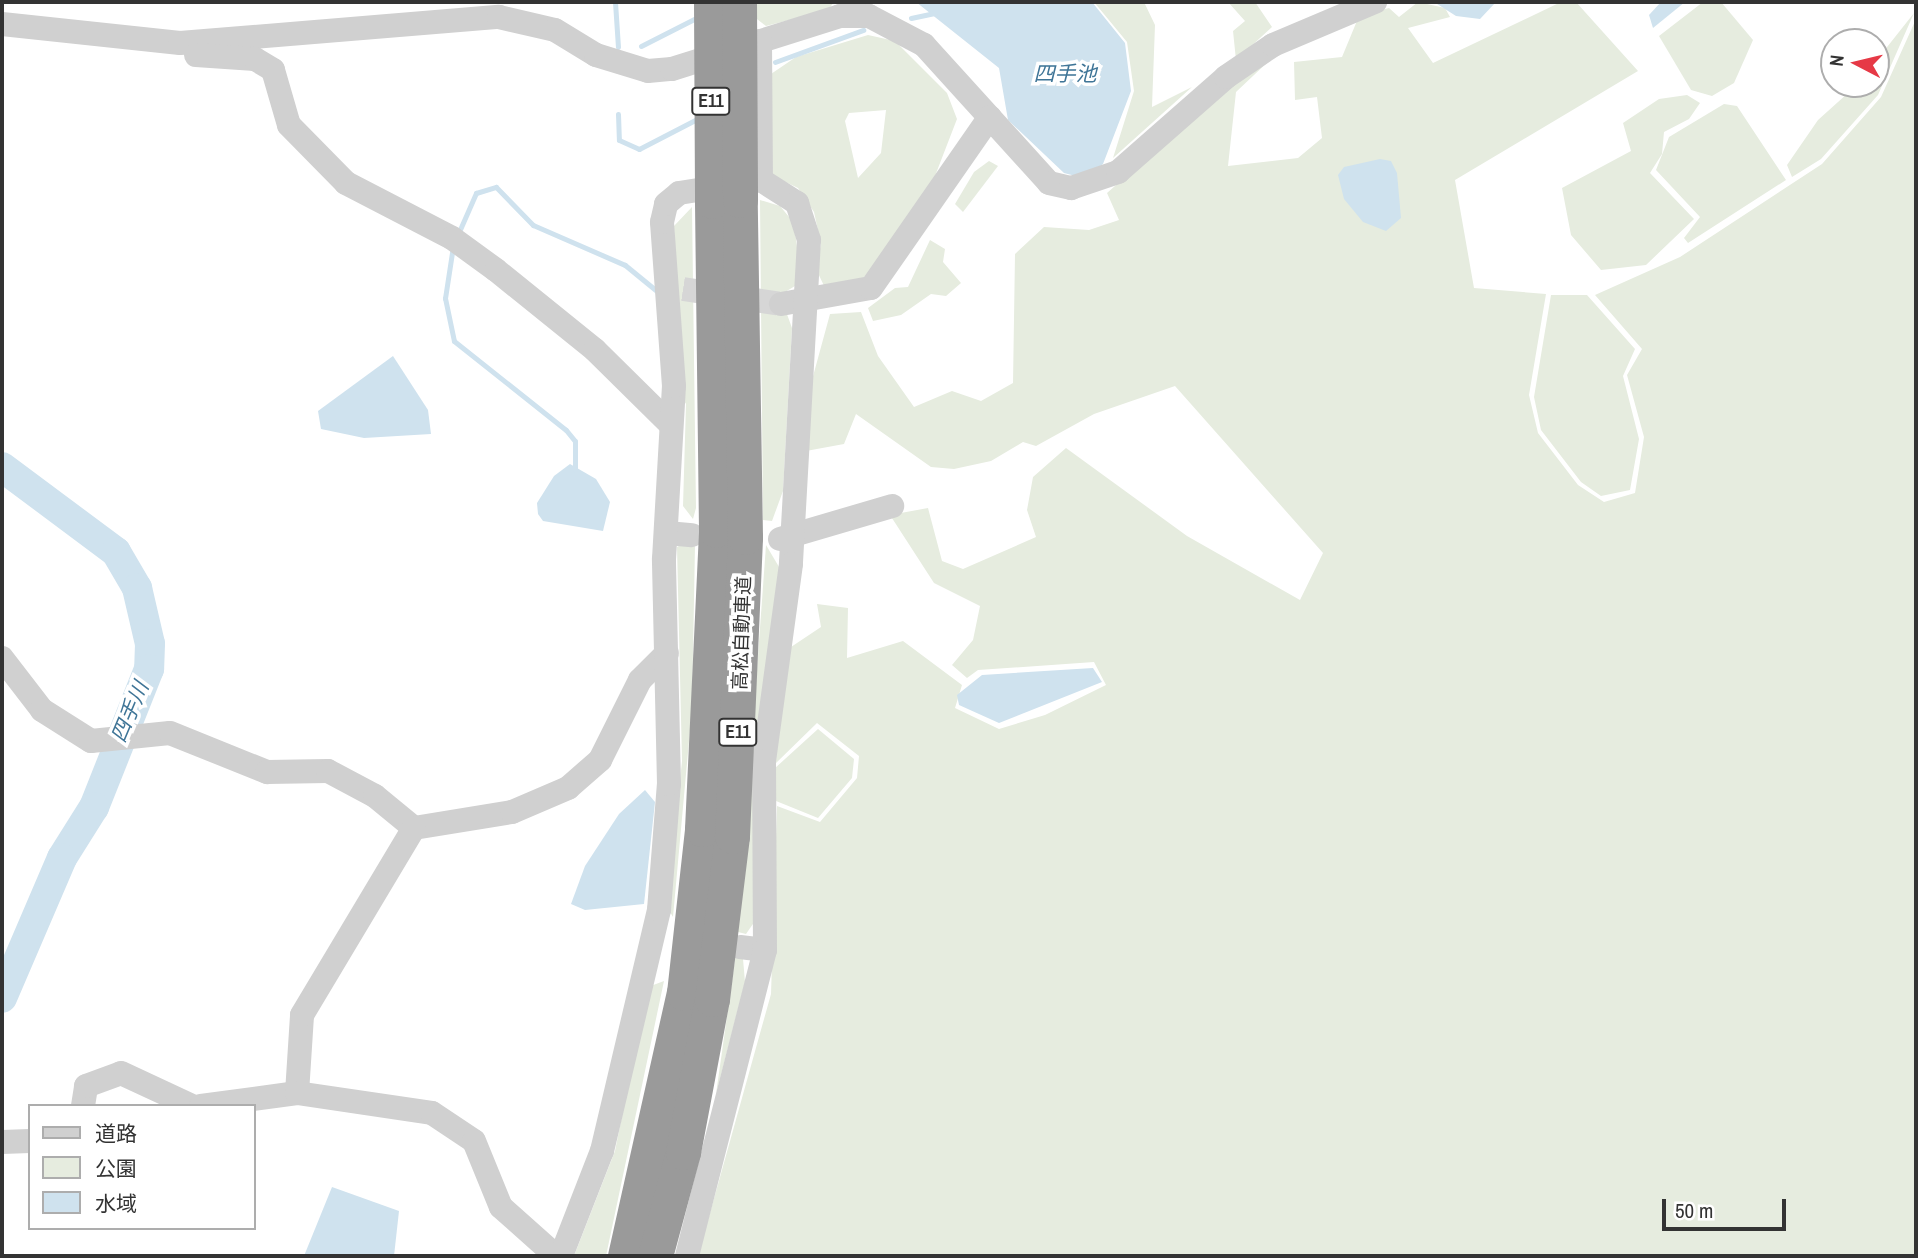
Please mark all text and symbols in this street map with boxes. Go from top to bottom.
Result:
north arrow [1820,28,1890,98]
text: N [1823,54,1850,68]
water label: 四手池 [1034,61,1096,87]
road number: E11 [690,86,732,116]
street label: 高松自動車道 [729,576,755,690]
water label: 四手川 [106,678,154,746]
road number: E11 [717,718,759,746]
legend [28,1104,256,1230]
text: 道路 [95,1119,137,1148]
text: 公園 [95,1154,137,1183]
scale bar [1666,1184,1790,1228]
text: 水域 [95,1189,137,1218]
text: 50 m [1675,1196,1713,1225]

